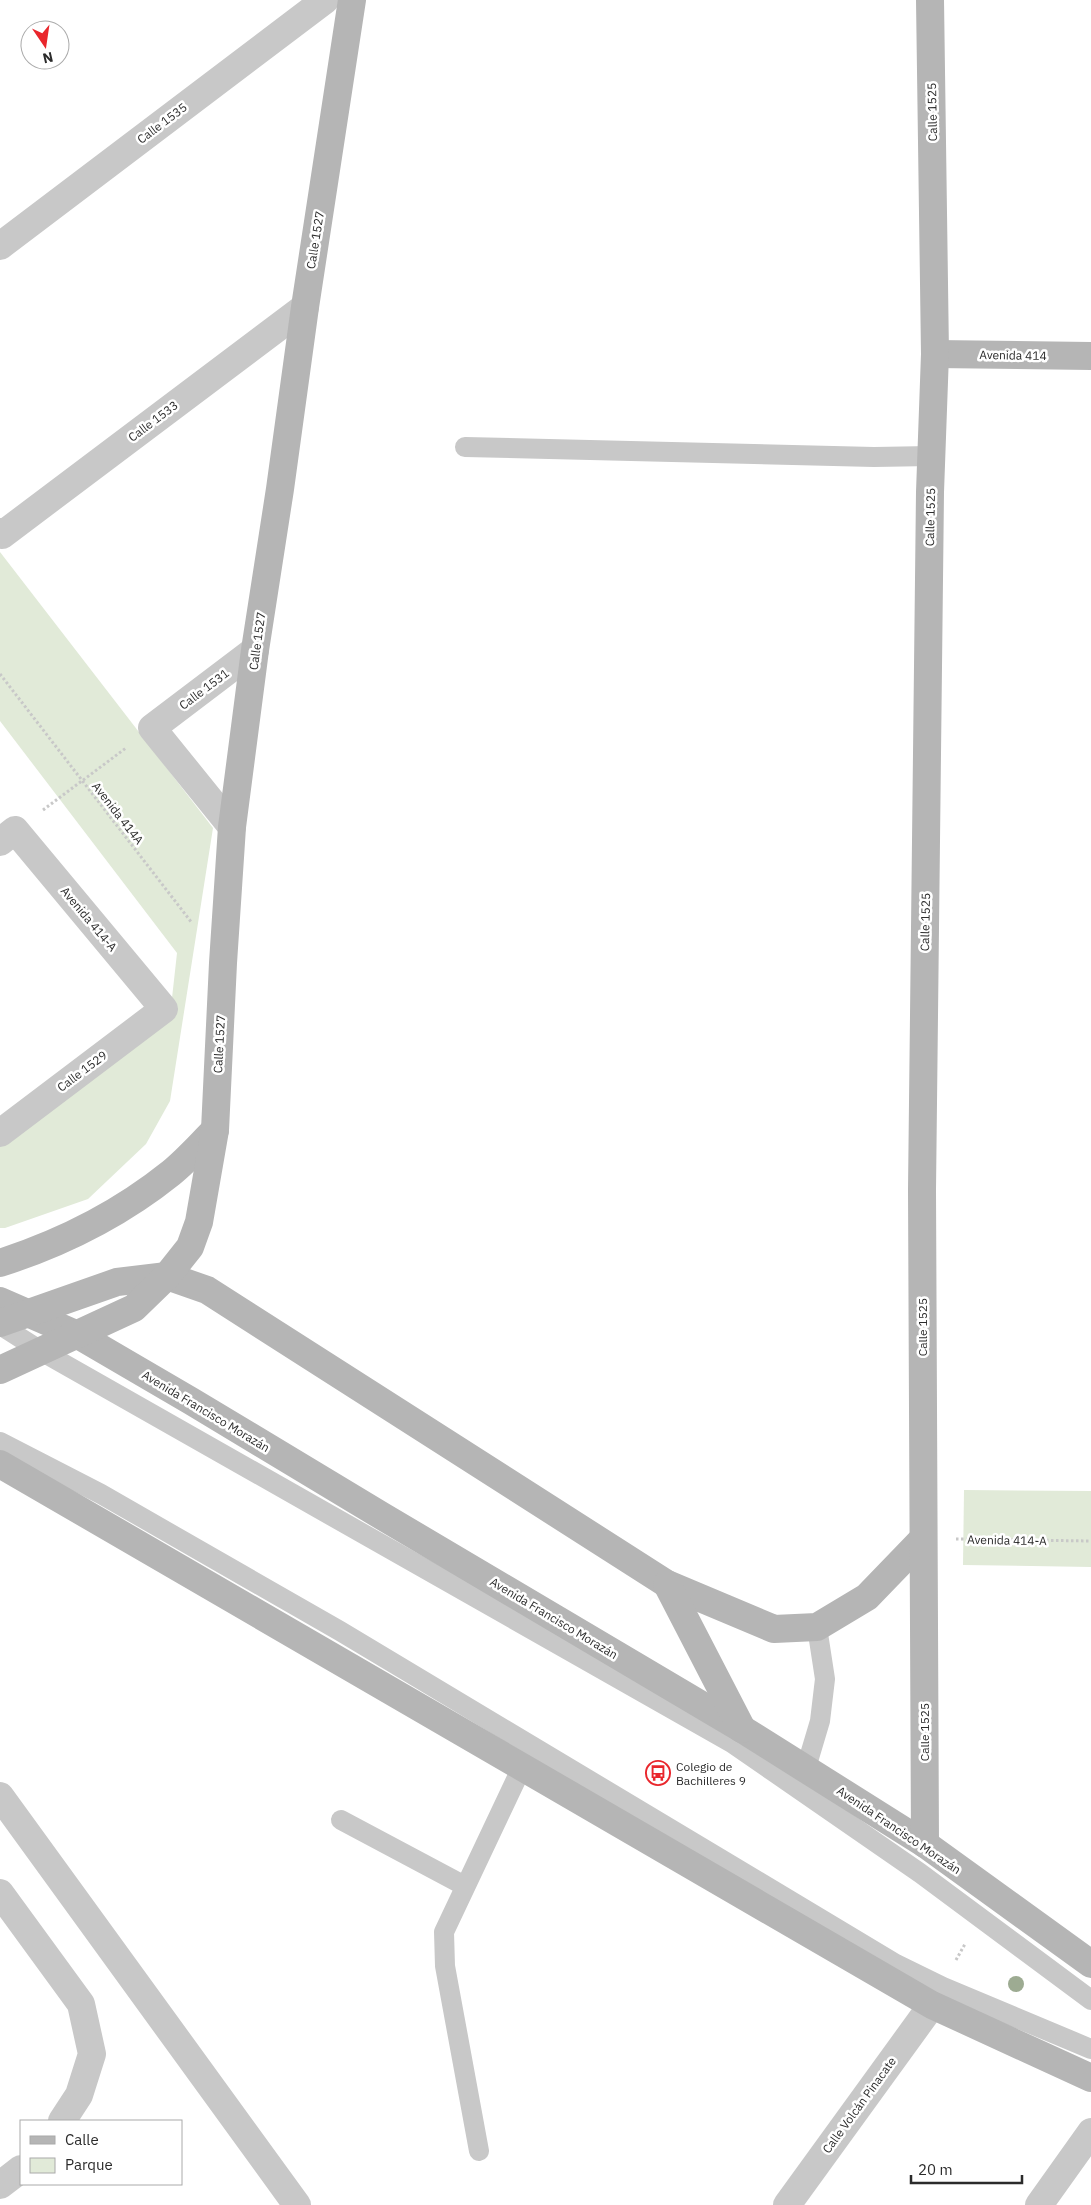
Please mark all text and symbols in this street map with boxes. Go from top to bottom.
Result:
north arrow [20,20,70,70]
text: N [41,48,55,68]
street label: Calle 1525 [924,83,940,141]
street label: Calle 1535 [134,99,190,147]
street label: Calle 1527 [303,210,327,270]
street label: Avenida 414 [979,347,1047,363]
street label: Calle 1533 [125,397,181,445]
street label: Calle 1525 [922,488,938,546]
street label: Calle 1527 [245,611,269,671]
street label: Calle 1531 [176,665,232,713]
street label: Avenida 414A [89,779,147,847]
street label: Avenida 414-A [58,884,121,955]
street label: Calle 1525 [917,893,933,951]
street label: Calle 1527 [210,1014,228,1074]
street label: Calle 1529 [54,1047,110,1095]
street label: Calle 1525 [915,1298,930,1356]
street label: Avenida Francisco Morazán [139,1367,273,1455]
street label: Avenida 414-A [967,1532,1047,1548]
street label: Avenida Francisco Morazán [487,1574,621,1662]
street label: Calle 1525 [917,1703,932,1761]
place label: Colegio de Bachilleres 9 [676,1759,746,1788]
bus stop icon: Colegio de Bachilleres 9 [645,1760,671,1786]
street label: Avenida Francisco Morazán [834,1783,964,1877]
street label: Calle Volcán Pinacate [819,2054,899,2156]
legend [20,2120,182,2185]
text: Calle [65,2130,99,2149]
scale bar [911,2152,1022,2184]
text: Parque [65,2155,113,2174]
text: 20 m [918,2160,953,2179]

